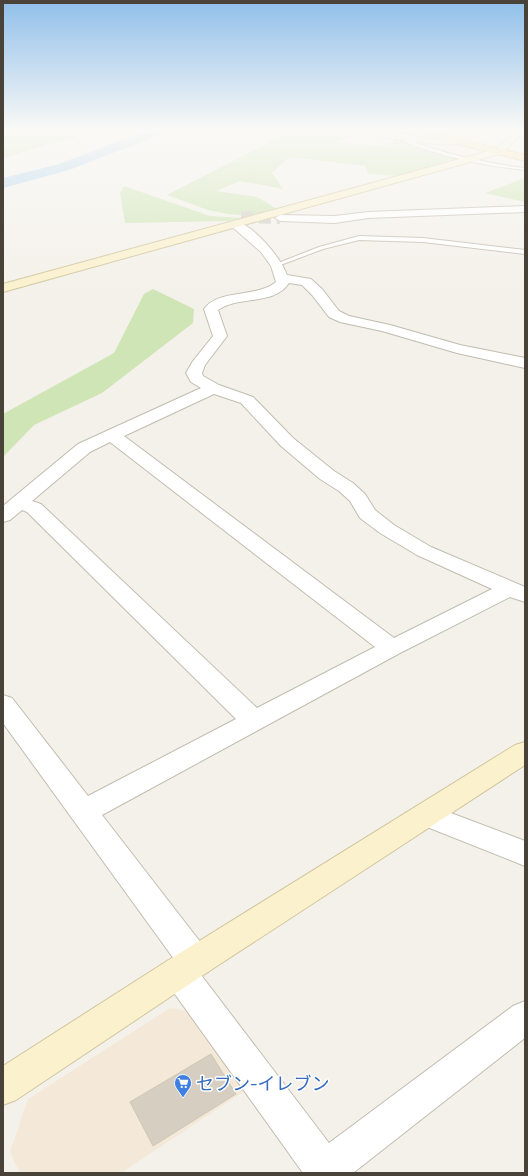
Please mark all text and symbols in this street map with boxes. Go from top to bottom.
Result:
place label: セブン-イレブン [196,1072,330,1094]
supermarket icon: セブン-イレブン [173,1073,193,1098]

